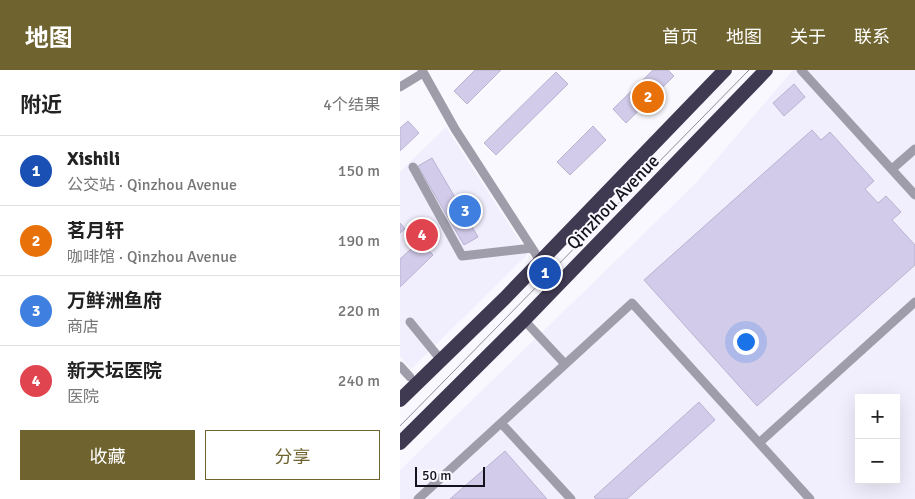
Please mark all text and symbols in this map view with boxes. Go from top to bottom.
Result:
text: 地图 [25,23,73,53]
text: 首页 [662,26,698,48]
text: 地图 [726,26,762,48]
text: 关于 [790,26,826,48]
text: 联系 [854,26,890,48]
pin: 2 [632,78,664,116]
text: 附近 [20,92,62,118]
text: 4个结果 [323,95,380,115]
text: Xishili [67,147,120,171]
street label: Qinzhou Avenue [562,150,664,254]
text: 1 [32,161,40,181]
text: 150 m [338,161,380,181]
text: 公交站 · Qinzhou Avenue [67,175,237,195]
pin: 3 [449,192,481,230]
pin: 4 [406,216,438,254]
text: 茗月轩 [67,219,124,243]
text: 2 [32,231,40,251]
text: 190 m [338,231,380,251]
text: 咖啡馆 · Qinzhou Avenue [67,247,237,267]
pin: 1 [529,254,561,292]
text: 万鲜洲鱼府 [67,289,162,313]
text: 3 [32,301,40,321]
text: 220 m [338,301,380,321]
text: 商店 [67,317,99,337]
your location [733,329,759,355]
text: 新天坛医院 [67,359,162,383]
text: 4 [32,371,40,391]
text: 240 m [338,371,380,391]
text: 医院 [67,387,99,407]
map controls [855,394,900,484]
button: + [855,394,900,439]
button: 收藏 [20,430,195,480]
button: 分享 [205,430,380,480]
button: − [855,439,900,484]
scale bar [415,464,485,487]
text: 50 m [422,467,451,484]

